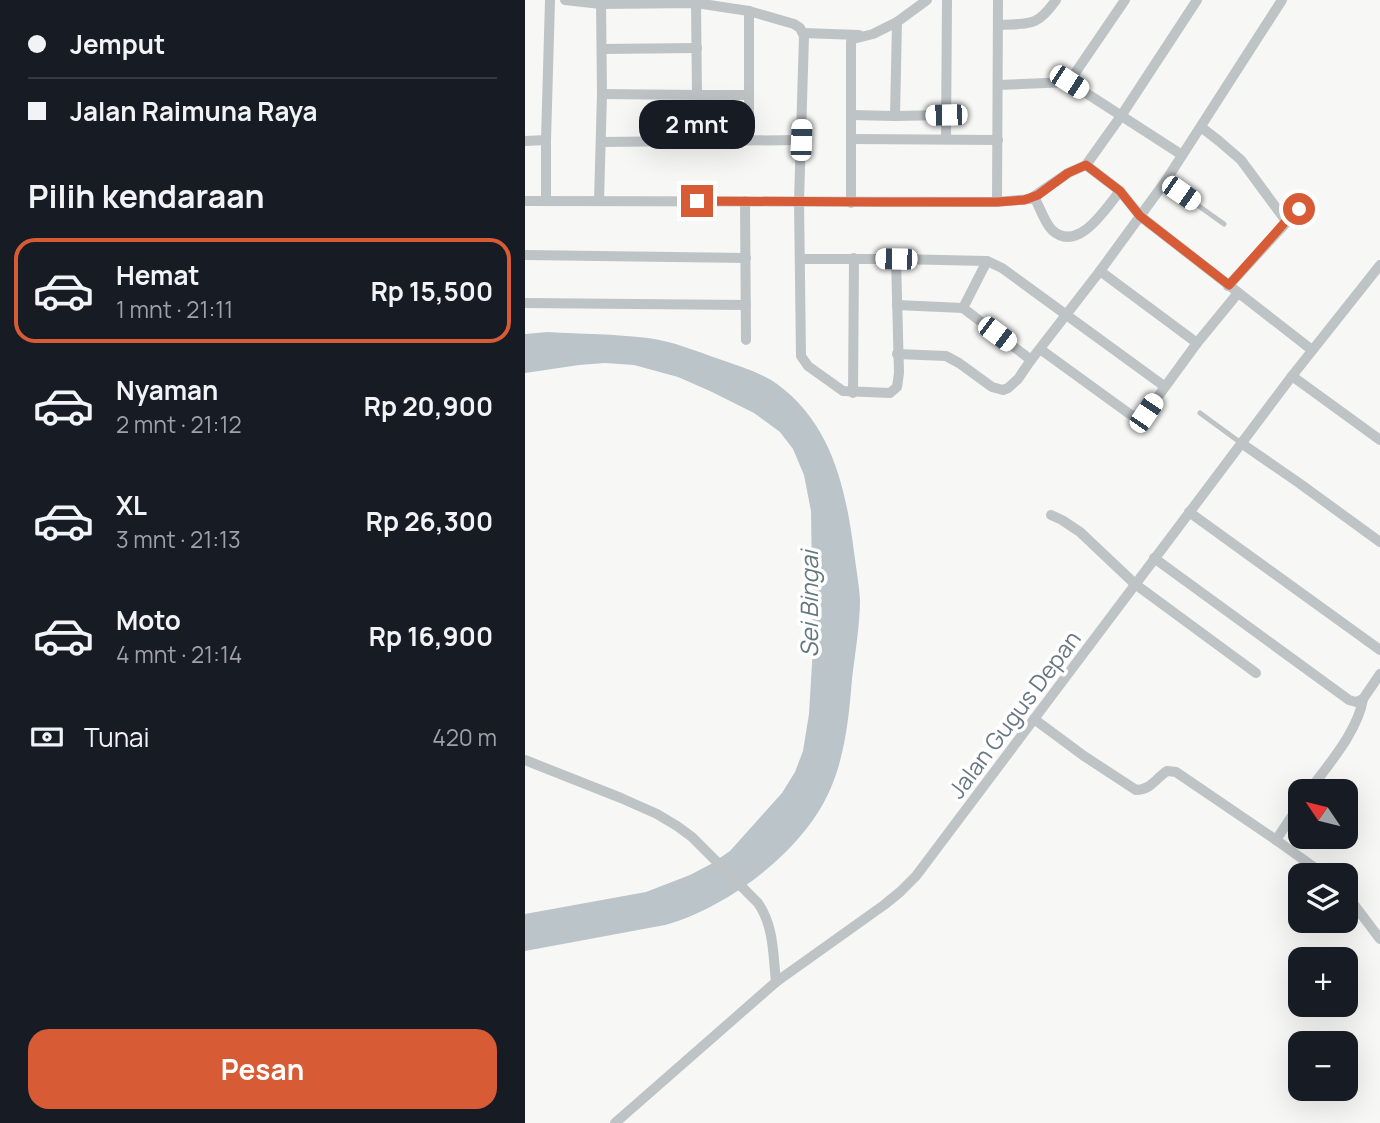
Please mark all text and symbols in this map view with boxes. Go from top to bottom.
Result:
text: Jemput [70,26,165,62]
car [1046,62,1093,102]
text: Jalan Raimuna Raya [70,93,318,129]
callout: 2 mnt [639,100,755,148]
car [925,104,968,126]
text: 2 mnt [665,108,729,140]
car [790,119,813,161]
car [1158,172,1205,214]
text: Pilih kendaraan [28,174,265,218]
route end [681,185,713,217]
route start [1283,193,1315,225]
car [875,248,918,270]
text: Hemat [116,257,200,293]
icon: car [32,259,95,322]
text: Rp 15,500 [371,273,493,309]
text: 1 mnt · 21:11 [116,293,233,325]
car [974,313,1021,355]
text: Nyaman [116,372,218,408]
icon: car [32,374,95,437]
text: Rp 20,900 [364,388,493,424]
car [1126,390,1167,436]
text: 2 mnt · 21:12 [116,408,242,440]
text: XL [116,487,147,523]
icon: car [32,489,95,552]
text: Rp 26,300 [366,503,493,539]
text: 3 mnt · 21:13 [116,523,241,555]
water label: Sei Bingai [792,547,825,657]
text: Moto [116,602,181,638]
icon: car [32,604,95,667]
text: Rp 16,900 [369,618,493,654]
street label: Jalan Gugus Depan [940,624,1088,804]
text: 4 mnt · 21:14 [116,638,242,670]
icon: cash [28,718,66,756]
text: Tunai [84,719,150,755]
text: 420 m [432,721,497,753]
north arrow [1288,779,1358,849]
map controls [1288,779,1358,1101]
button: layers [1288,863,1358,933]
button: + [1288,947,1358,1017]
button: Pesan [28,1029,497,1109]
button: − [1288,1031,1358,1101]

